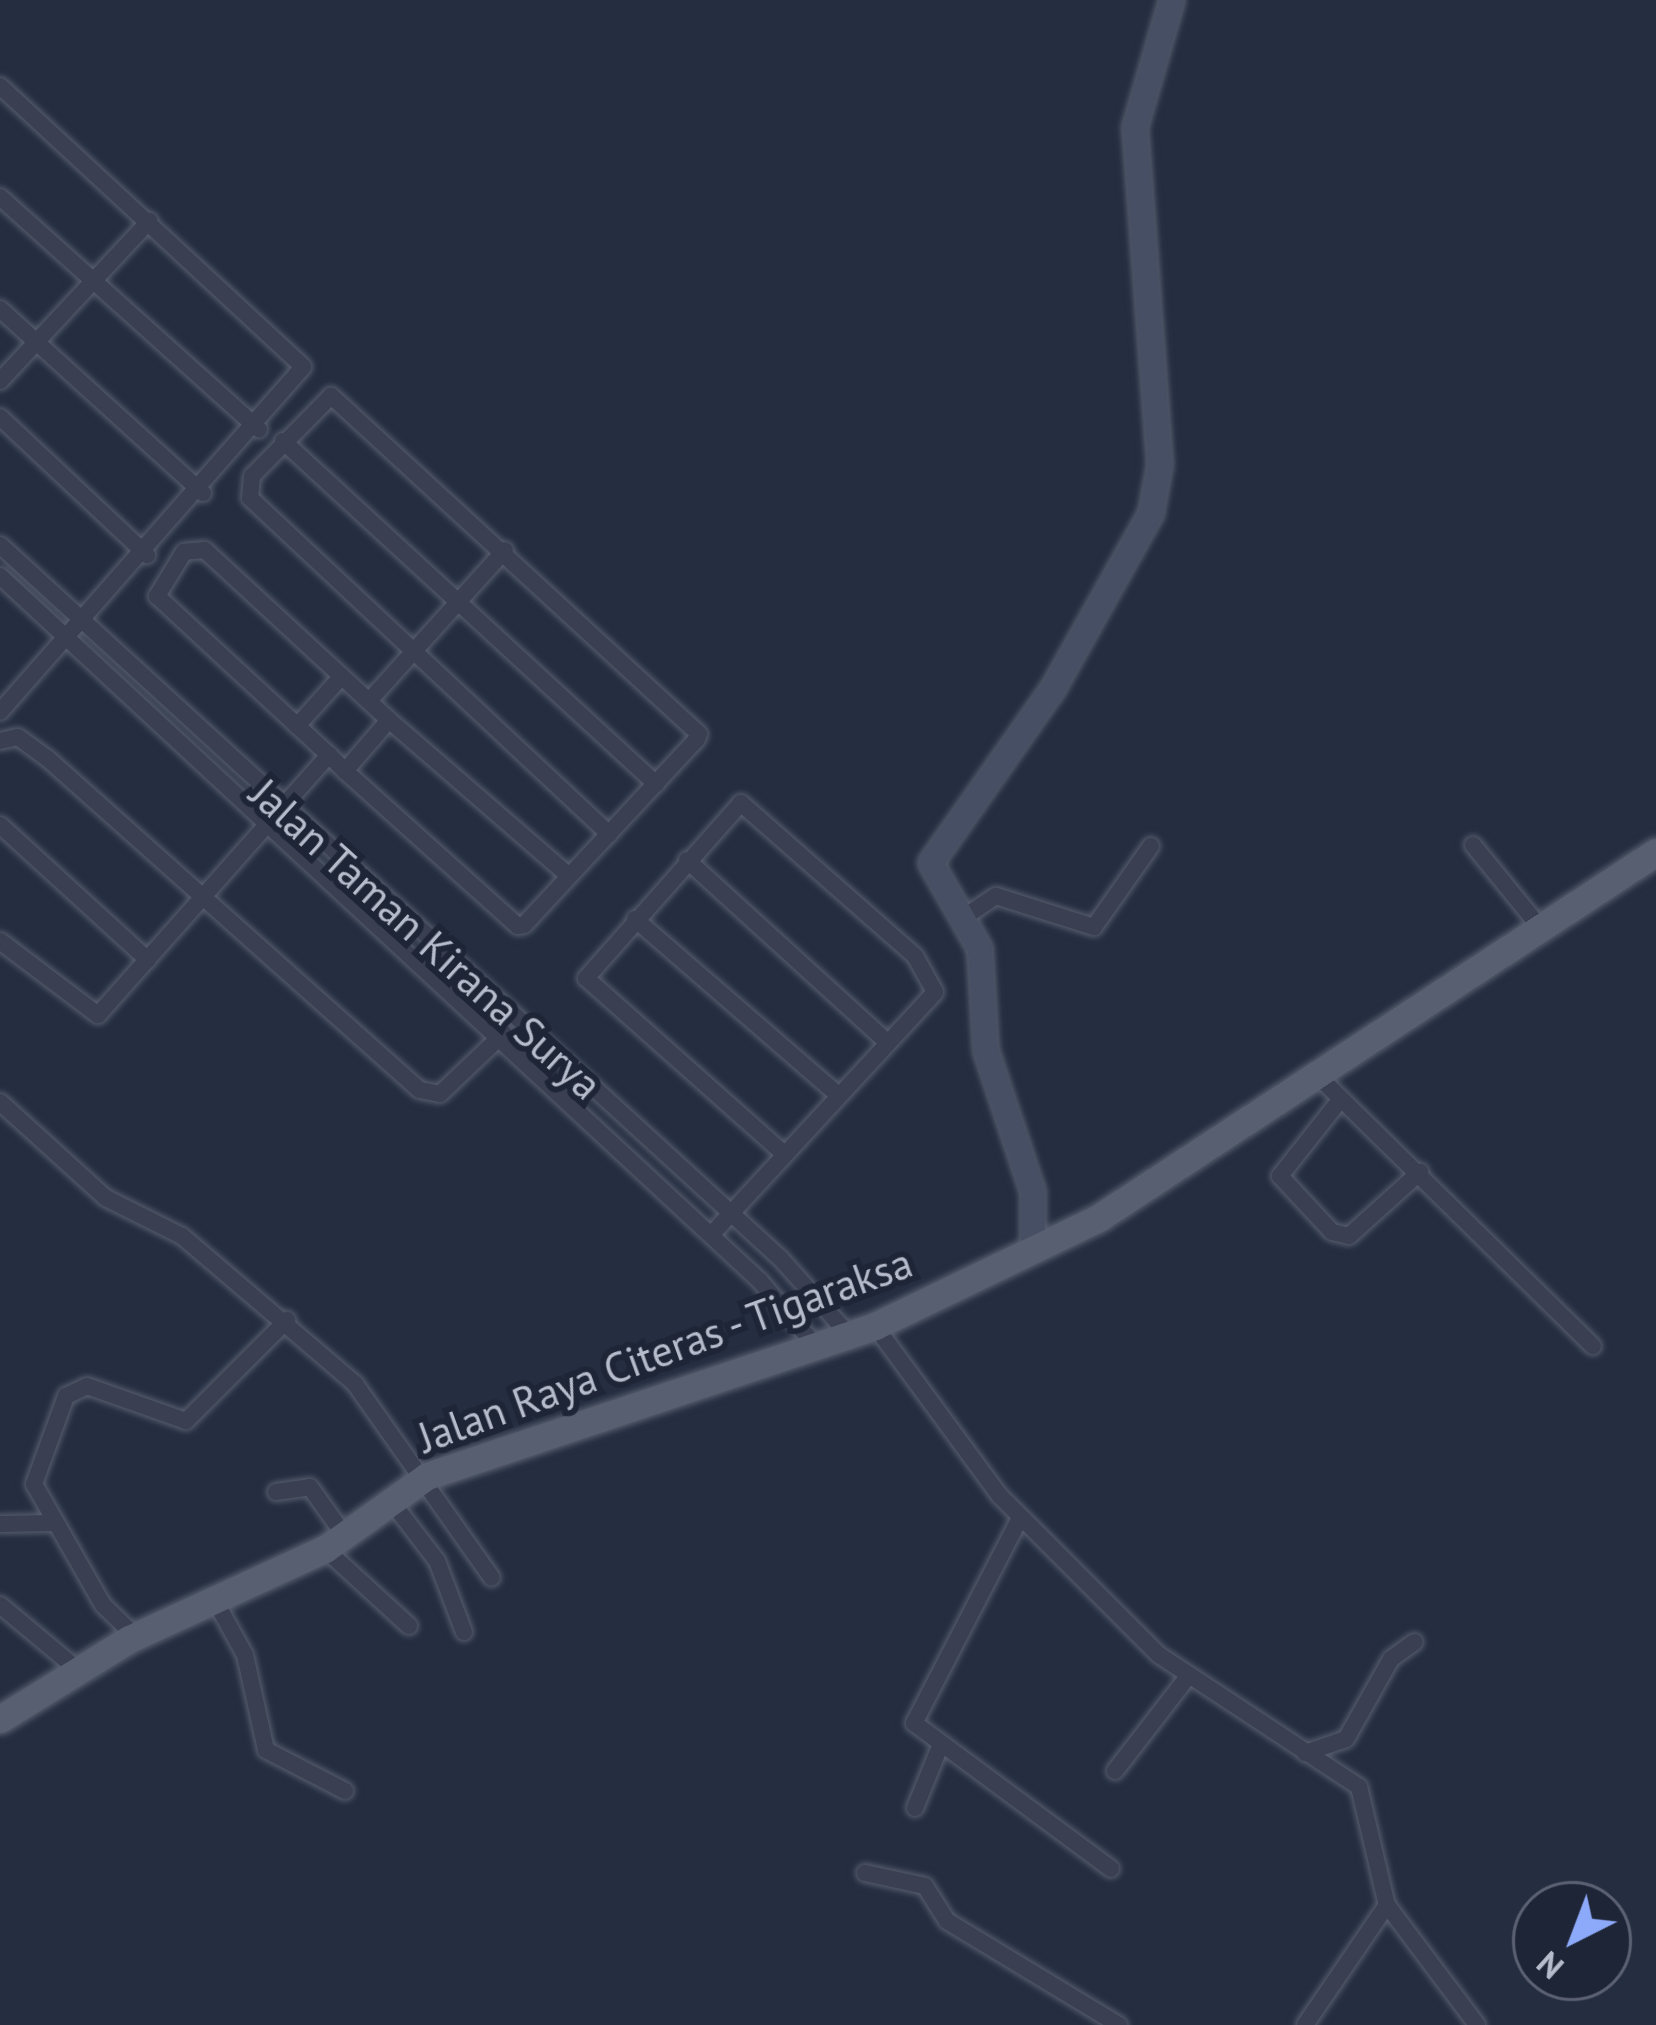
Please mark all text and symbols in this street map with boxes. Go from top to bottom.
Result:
street label: Jalan Taman Kirana Surya [240,768,612,1110]
street label: Jalan Raya Citeras - Tigaraksa [407,1236,923,1464]
north arrow [1512,1881,1632,2001]
text: N [1527,1943,1572,1989]

